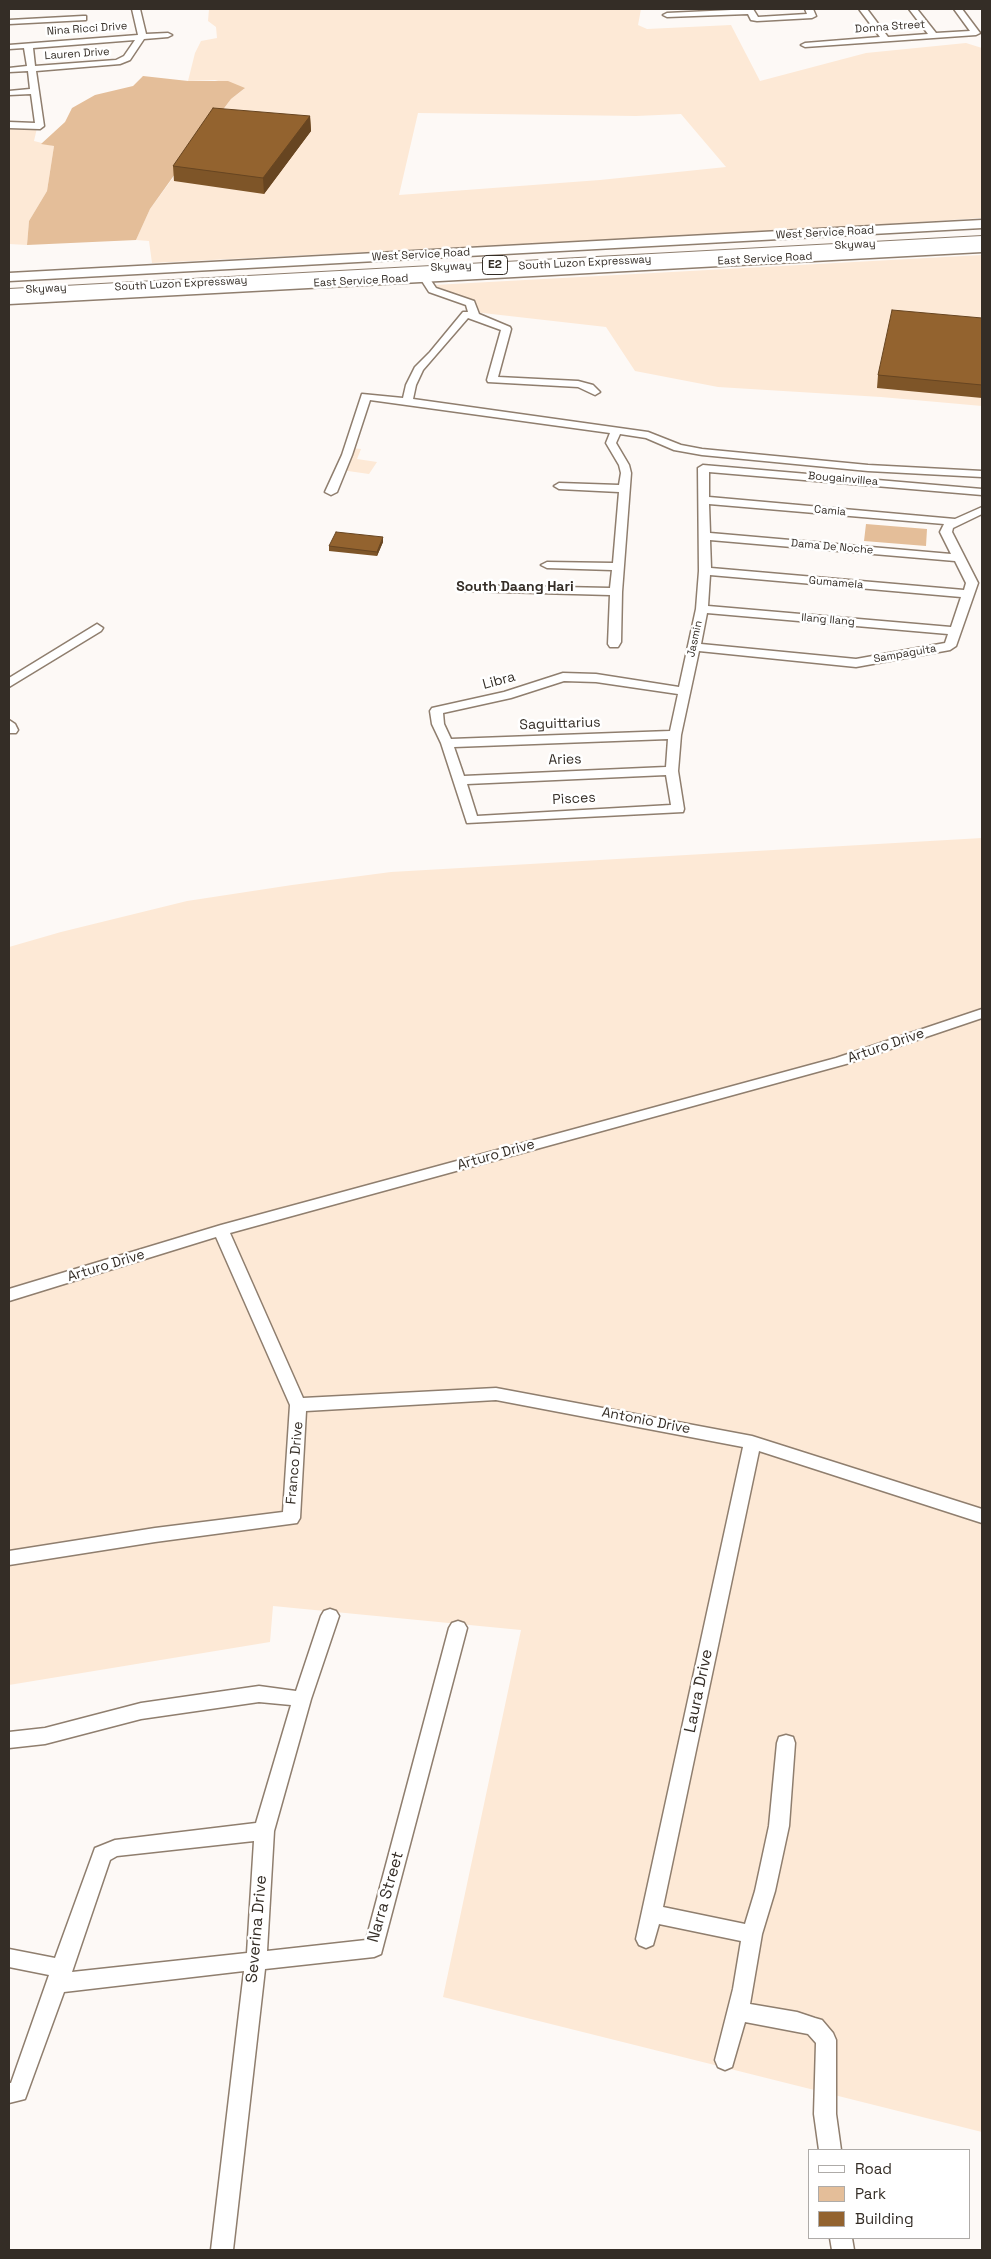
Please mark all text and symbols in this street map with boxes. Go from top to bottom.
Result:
street label: Donna Street [854,18,926,36]
street label: Nina Ricci Drive [46,20,128,38]
street label: Lauren Drive [44,45,110,63]
street label: West Service Road [775,224,875,242]
street label: Skyway [834,237,876,253]
street label: West Service Road [371,246,471,264]
street label: East Service Road [717,250,813,268]
street label: South Luzon Expressway [518,253,652,273]
road number: E2 [482,256,508,274]
street label: Skyway [430,259,472,275]
street label: East Service Road [313,272,409,290]
street label: South Luzon Expressway [114,274,248,294]
street label: Skyway [25,281,67,297]
street label: Bougainvillea [807,469,879,489]
street label: Camia [814,503,846,519]
street label: Dama De Noche [790,537,874,557]
street label: Gumamela [808,574,864,592]
district label: South Daang Hari [456,579,574,595]
street label: Ilang Ilang [801,611,855,629]
street label: Jasmin [685,619,705,659]
street label: Sampaguita [873,642,937,666]
street label: Libra [481,669,517,693]
street label: Saguittarius [519,714,601,734]
street label: Aries [548,751,582,769]
street label: Pisces [552,789,596,809]
street label: Arturo Drive [845,1025,927,1067]
street label: Arturo Drive [455,1136,537,1174]
street label: Arturo Drive [65,1246,147,1286]
street label: Antonio Drive [600,1404,692,1438]
street label: Franco Drive [283,1421,307,1505]
street label: Laura Drive [681,1647,717,1735]
street label: Narra Street [364,1849,408,1945]
street label: Severina Drive [243,1874,271,1984]
legend [808,2149,971,2239]
text: Road [855,2159,892,2178]
text: Park [855,2184,886,2203]
text: Building [855,2209,914,2228]

